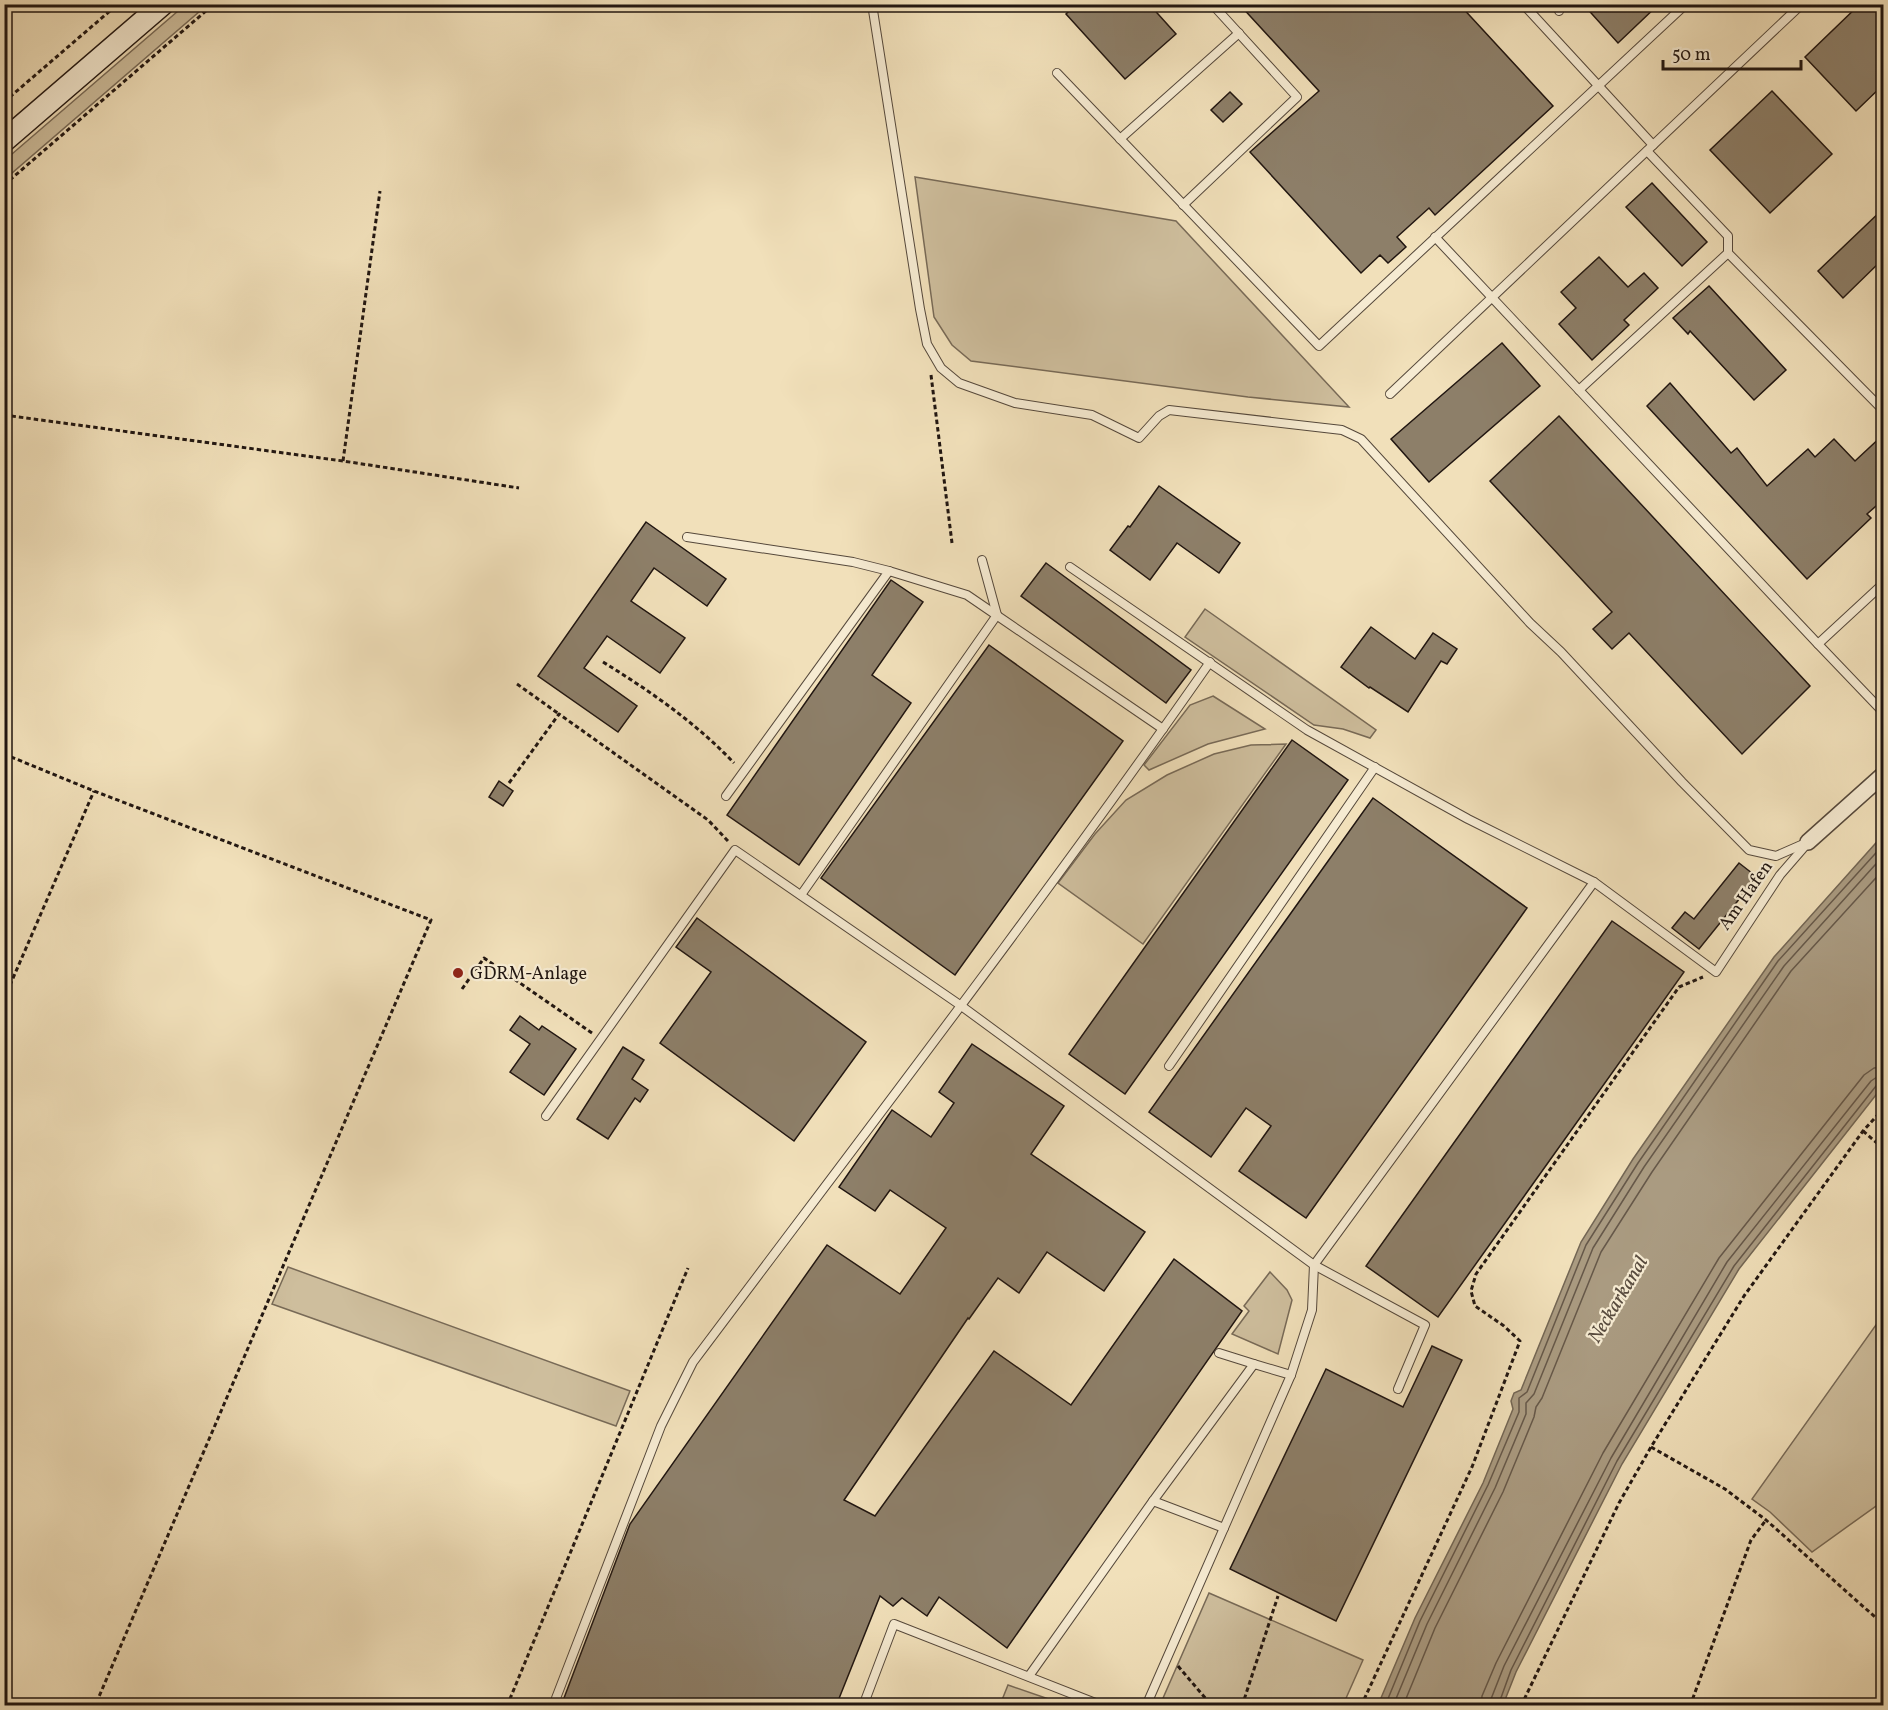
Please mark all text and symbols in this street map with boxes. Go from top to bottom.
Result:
scale bar [1663,33,1801,71]
text: 50 m [1672,43,1711,68]
street label: Am Hafen [1713,856,1780,936]
place label: GDRM-Anlage [470,962,587,987]
marker: GDRM-Anlage [451,966,465,980]
water label: Neckarkanal [1582,1251,1656,1349]

